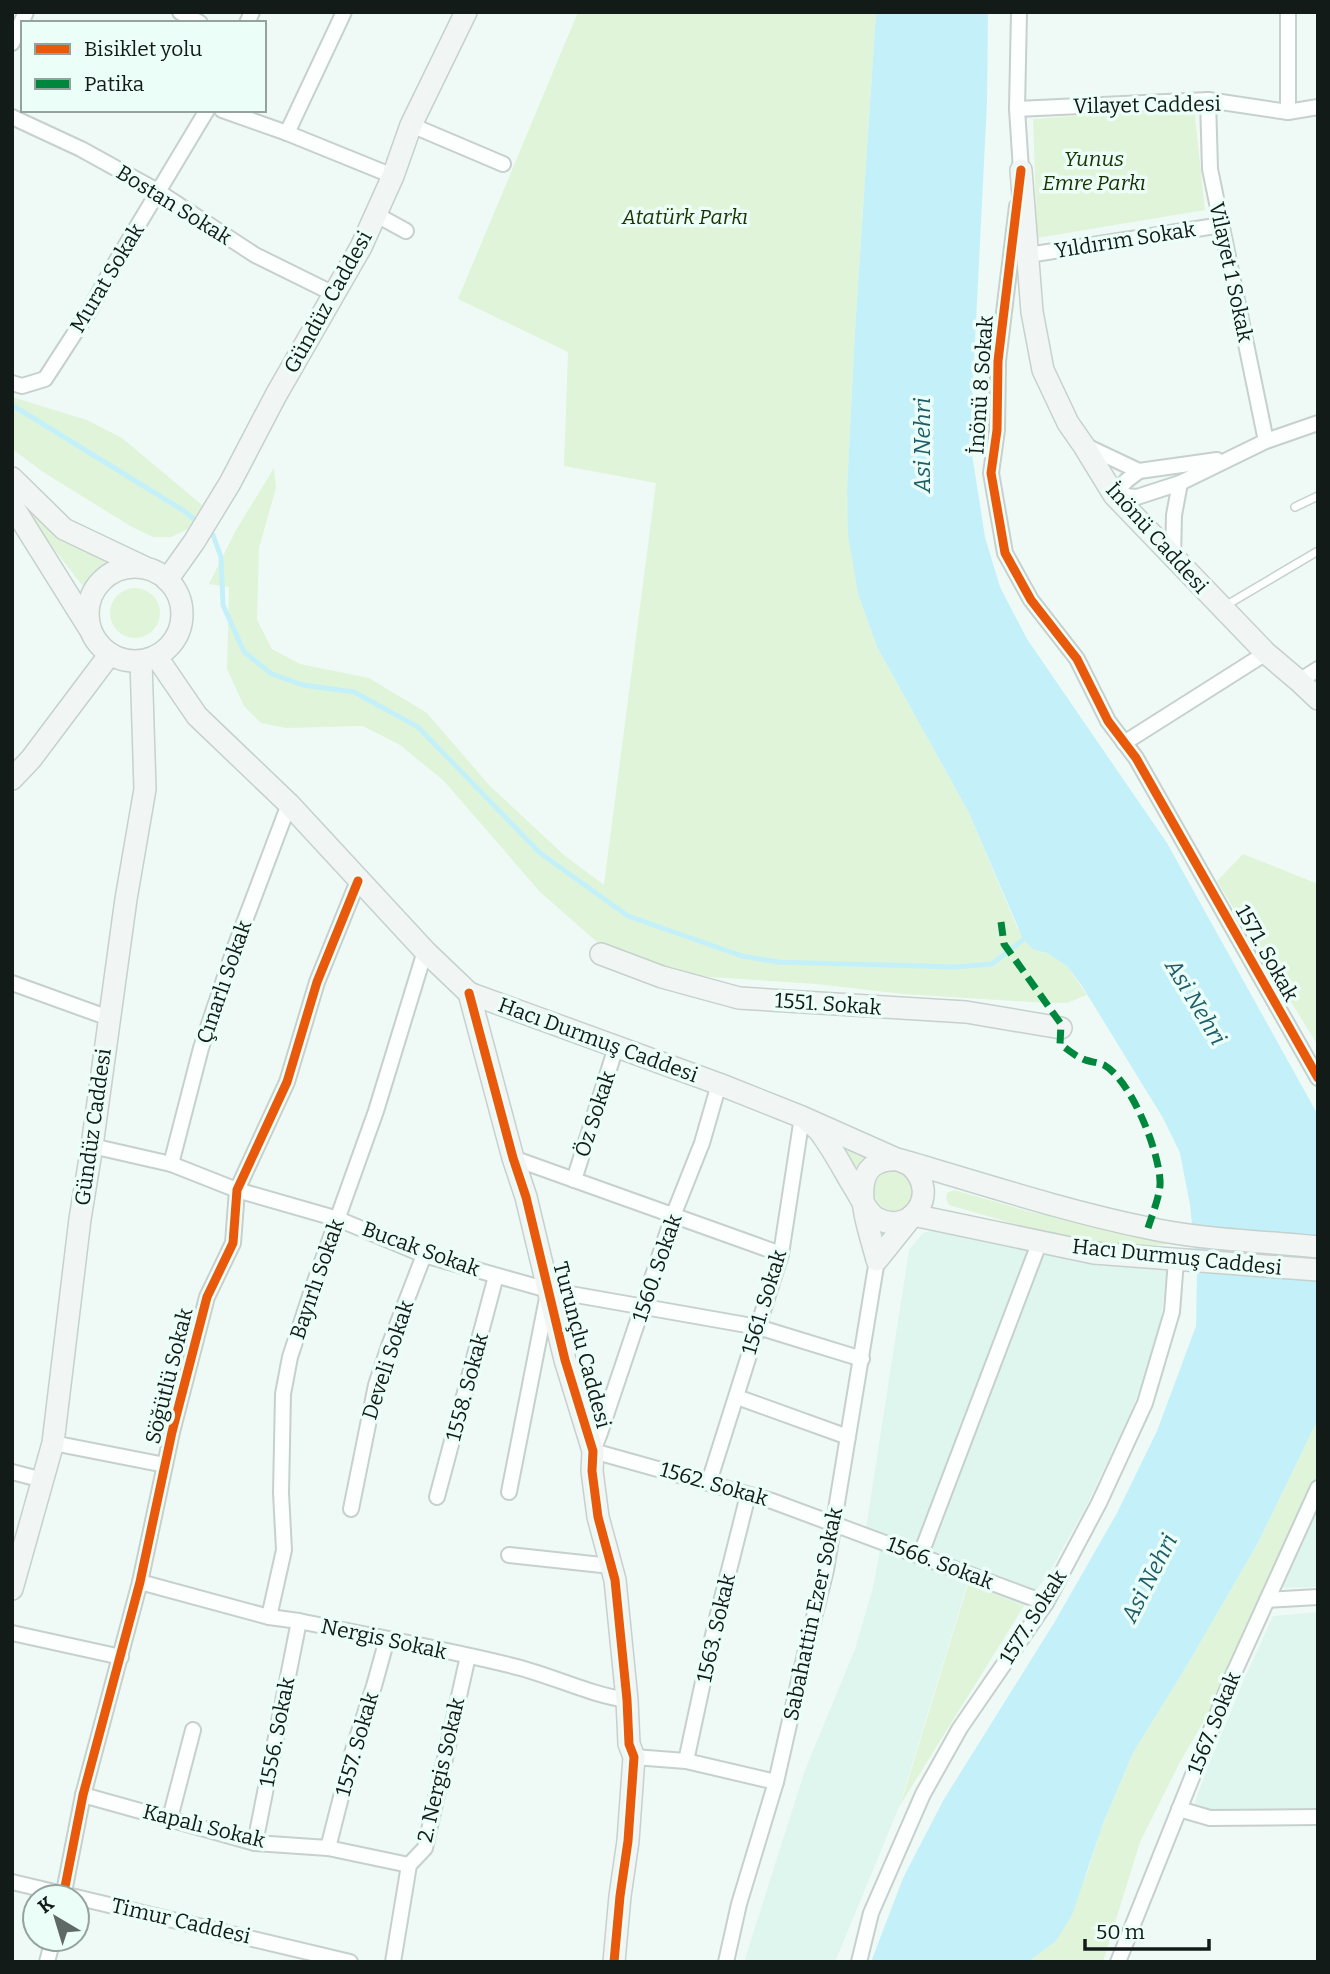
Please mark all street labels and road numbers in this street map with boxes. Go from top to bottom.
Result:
street label: Vilayet Caddesi [1073,91,1221,119]
street label: Bostan Sokak [112,159,236,251]
street label: Vilayet 1 Sokak [1203,200,1259,344]
street label: Yıldırım Sokak [1053,216,1197,264]
street label: Murat Sokak [64,219,150,337]
street label: Gündüz Caddesi [278,226,378,378]
street label: İnönü 8 Sokak [963,315,999,455]
street label: İnönü Caddesi [1100,477,1214,599]
street label: 1571. Sokak [1230,900,1304,1006]
street label: Çınarlı Sokak [191,917,257,1047]
street label: 1551. Sokak [774,987,882,1021]
street label: Hacı Durmuş Caddesi [495,992,701,1088]
street label: Gündüz Caddesi [69,1047,117,1207]
street label: Öz Sokak [569,1068,621,1160]
street label: 1560. Sokak [626,1211,688,1325]
street label: Bayırlı Sokak [284,1215,350,1343]
street label: Bucak Sokak [359,1216,483,1282]
street label: Hacı Durmuş Caddesi [1071,1233,1283,1281]
street label: 1561. Sokak [736,1246,792,1358]
street label: Turunçlu Caddesi [547,1259,617,1431]
street label: Develi Sokak [357,1297,420,1423]
street label: Söğütlü Sokak [140,1305,198,1447]
street label: 1558. Sokak [440,1330,494,1444]
street label: 1562. Sokak [657,1456,771,1512]
street label: Sabahattin Ezer Sokak [778,1505,848,1723]
street label: 1566. Sokak [883,1531,997,1595]
street label: 1577. Sokak [994,1565,1072,1669]
street label: 1563. Sokak [691,1571,741,1685]
street label: Nergis Sokak [319,1613,449,1665]
street label: 1567. Sokak [1182,1668,1246,1778]
street label: 1556. Sokak [254,1675,300,1789]
street label: 1557. Sokak [330,1689,384,1799]
street label: 2. Nergis Sokak [412,1695,470,1845]
street label: Kapalı Sokak [140,1798,268,1854]
street label: Timur Caddesi [109,1892,253,1950]

